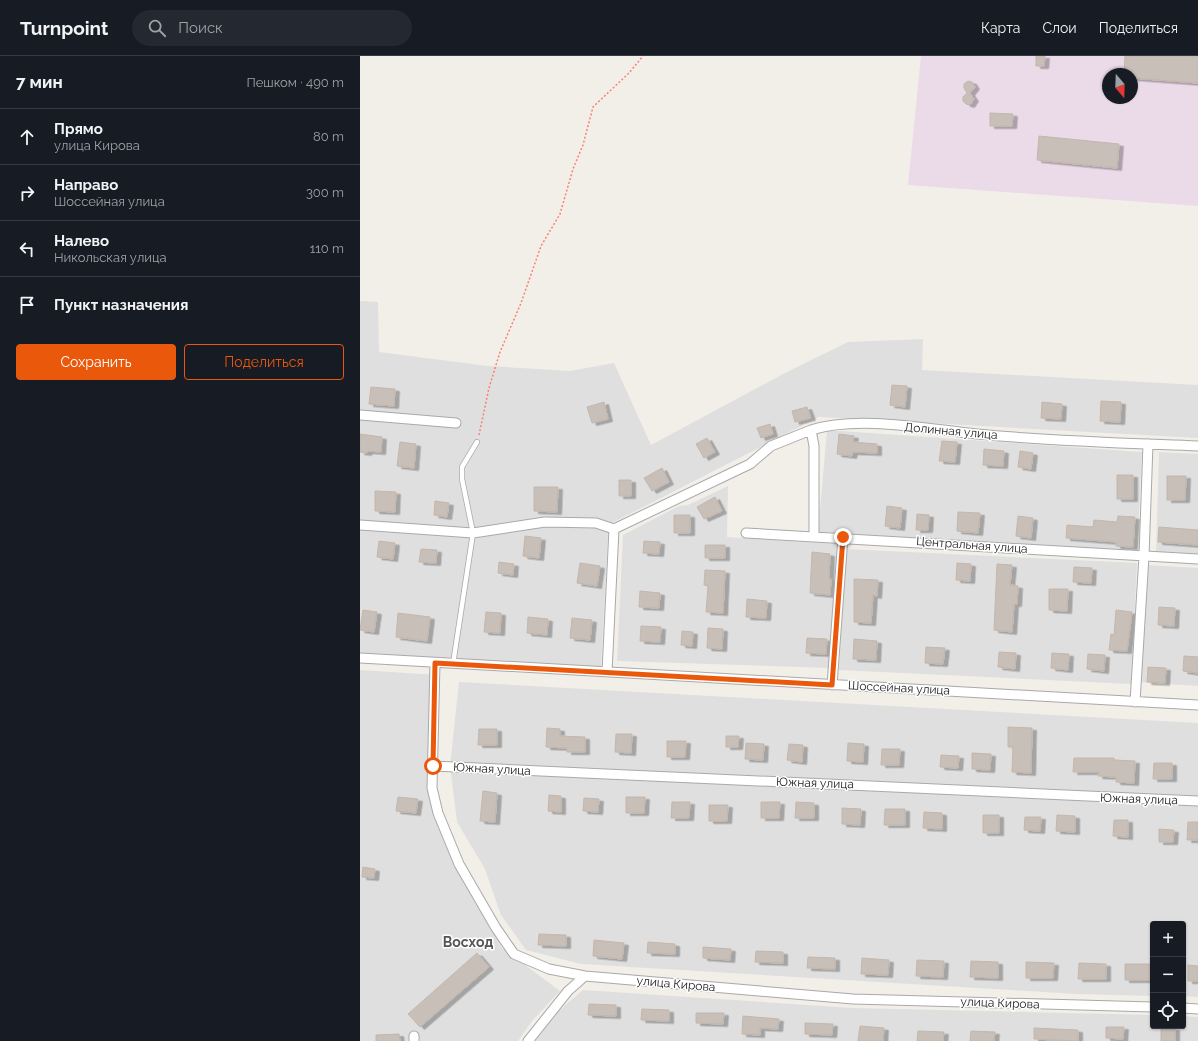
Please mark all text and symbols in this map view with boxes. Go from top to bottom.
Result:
search box [132,10,412,46]
text: Turnpoint [20,17,108,39]
icon: search [146,17,168,39]
text: Поиск [178,19,223,37]
text: Карта [981,20,1020,36]
text: Слои [1042,20,1077,36]
text: Поделиться [1099,20,1178,36]
north arrow [1102,68,1138,104]
text: 7 мин [16,72,63,92]
text: Пешком · 490 m [246,75,344,90]
text: Прямо [54,120,103,138]
icon: ahead [16,126,38,148]
text: 80 m [313,129,344,144]
text: улица Кирова [54,138,140,153]
text: Направо [54,176,118,194]
icon: right [16,182,38,204]
text: 300 m [306,185,344,200]
text: Шоссейная улица [54,194,165,209]
text: Налево [54,232,109,250]
icon: left [16,238,38,260]
text: 110 m [310,241,344,256]
text: Никольская улица [54,250,167,265]
icon: arrive [16,294,38,316]
text: Пункт назначения [54,296,188,314]
button: Сохранить [16,344,176,380]
button: Поделиться [184,344,344,380]
street label: Долинная улица [904,420,998,442]
route end [834,528,852,546]
street label: Центральная улица [916,534,1028,556]
street label: Шоссейная улица [848,678,950,698]
route start [424,757,442,775]
street label: Южная улица [453,760,531,778]
street label: Южная улица [776,775,854,791]
street label: Южная улица [1100,791,1178,807]
map controls [1150,921,1186,1029]
button: + [1150,921,1186,957]
district label: Восход [443,934,493,950]
button: − [1150,957,1186,993]
street label: улица Кирова [636,974,716,994]
button: locate [1150,993,1186,1029]
street label: улица Кирова [960,995,1040,1011]

